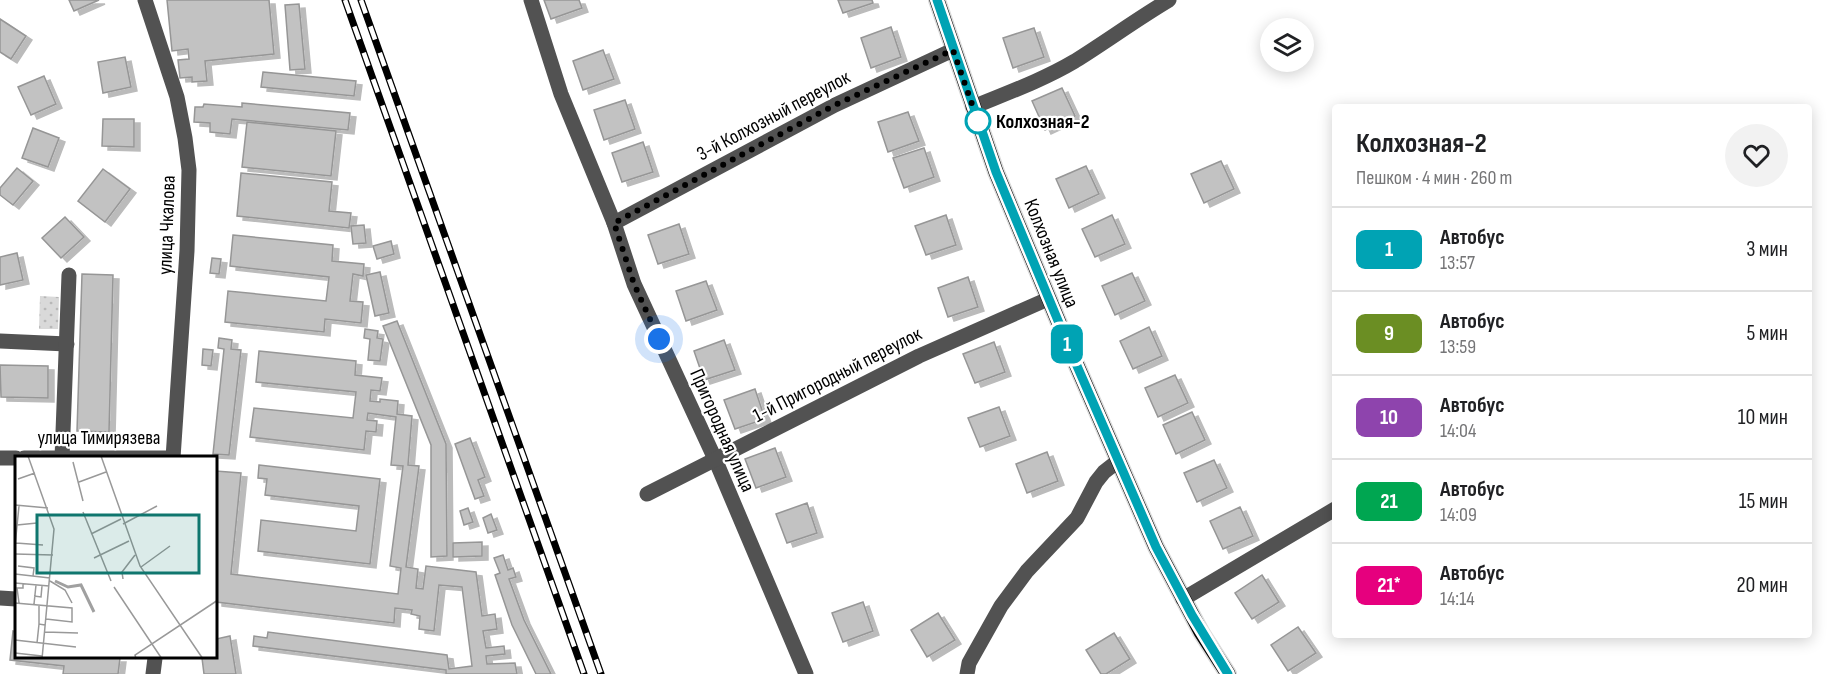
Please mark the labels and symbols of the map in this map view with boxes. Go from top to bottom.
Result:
street label: 3-й Колхозный переулок [693,65,855,166]
marker: Колхозная-2 [965,108,991,134]
place label: Колхозная-2 [996,110,1089,134]
street label: улица Чкалова [153,175,181,275]
street label: Колхозная улица [1018,196,1084,311]
street label: 1-й Пригородный переулок [749,322,926,428]
your location [644,324,674,354]
line badge: 1 [1048,324,1086,364]
street label: Пригородная улица [684,365,760,496]
street label: улица Тимирязева [38,426,160,450]
inset map [15,456,218,659]

